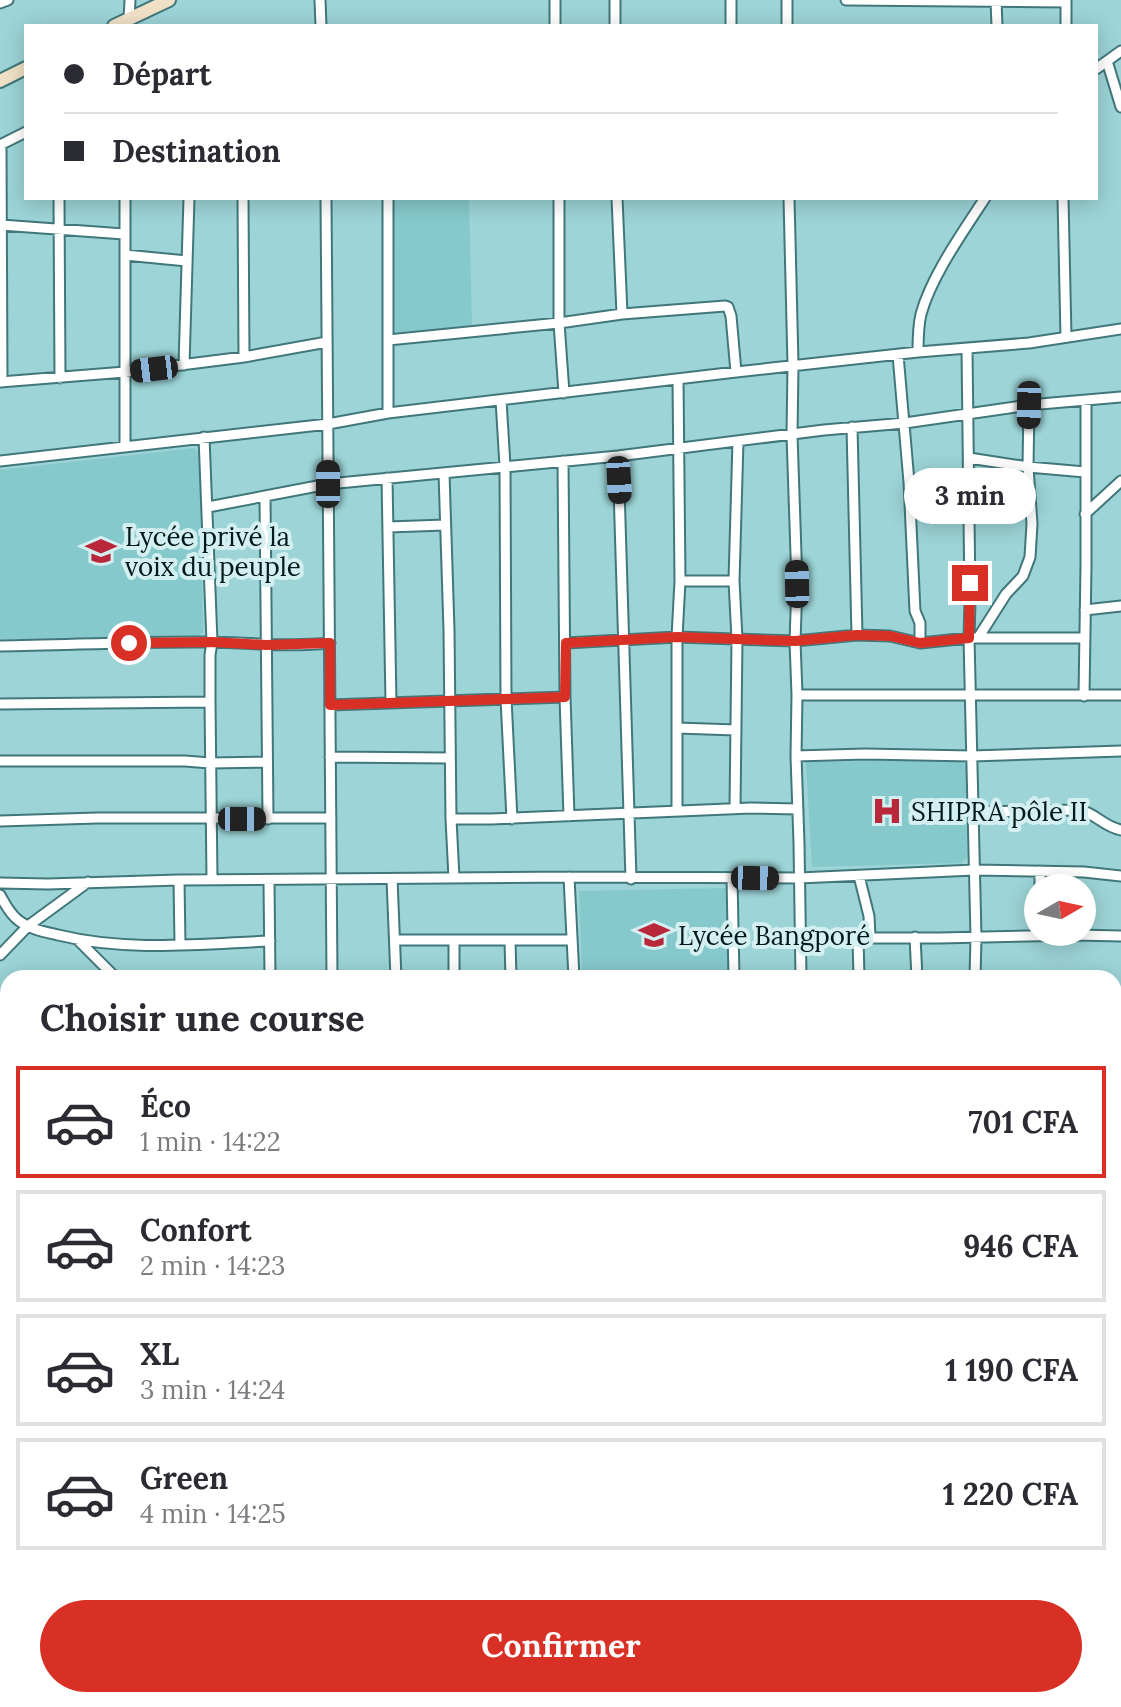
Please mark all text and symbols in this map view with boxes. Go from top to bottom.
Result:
text: Départ [112,55,211,93]
text: Destination [112,132,281,170]
car [129,354,179,384]
car [1017,381,1041,429]
car [606,455,632,505]
car [316,460,340,508]
callout: 3 min [904,467,1036,523]
text: 3 min [935,479,1005,512]
place label: Lycée privé la voix du peuple [125,520,301,583]
school or university icon: Lycée privé la voix du peuple [84,534,118,568]
car [785,560,809,608]
route end [952,565,988,601]
route start [111,625,147,661]
hospital icon: SHIPRA pôle II [870,794,904,828]
place label: SHIPRA pôle II [911,795,1087,828]
car [218,807,266,831]
car [731,866,779,890]
north arrow [1024,874,1096,946]
map controls [1024,874,1096,946]
school or university icon: Lycée Bangporé [637,918,671,952]
place label: Lycée Bangporé [678,919,870,952]
text: Choisir une course [40,995,365,1041]
icon: car [44,1086,116,1158]
text: Éco [140,1087,191,1125]
text: 701 CFA [969,1103,1078,1141]
text: 1 min · 14:22 [140,1125,281,1158]
icon: car [44,1210,116,1282]
text: Confort [140,1211,251,1249]
text: 946 CFA [963,1227,1078,1265]
text: 2 min · 14:23 [140,1249,285,1282]
icon: car [44,1334,116,1406]
text: XL [140,1335,179,1373]
text: 1 190 CFA [945,1351,1078,1389]
text: 3 min · 14:24 [140,1373,285,1406]
icon: car [44,1458,116,1530]
text: Green [140,1459,228,1497]
text: 1 220 CFA [943,1475,1078,1513]
text: 4 min · 14:25 [140,1497,286,1530]
button: Confirmer [40,1600,1082,1692]

